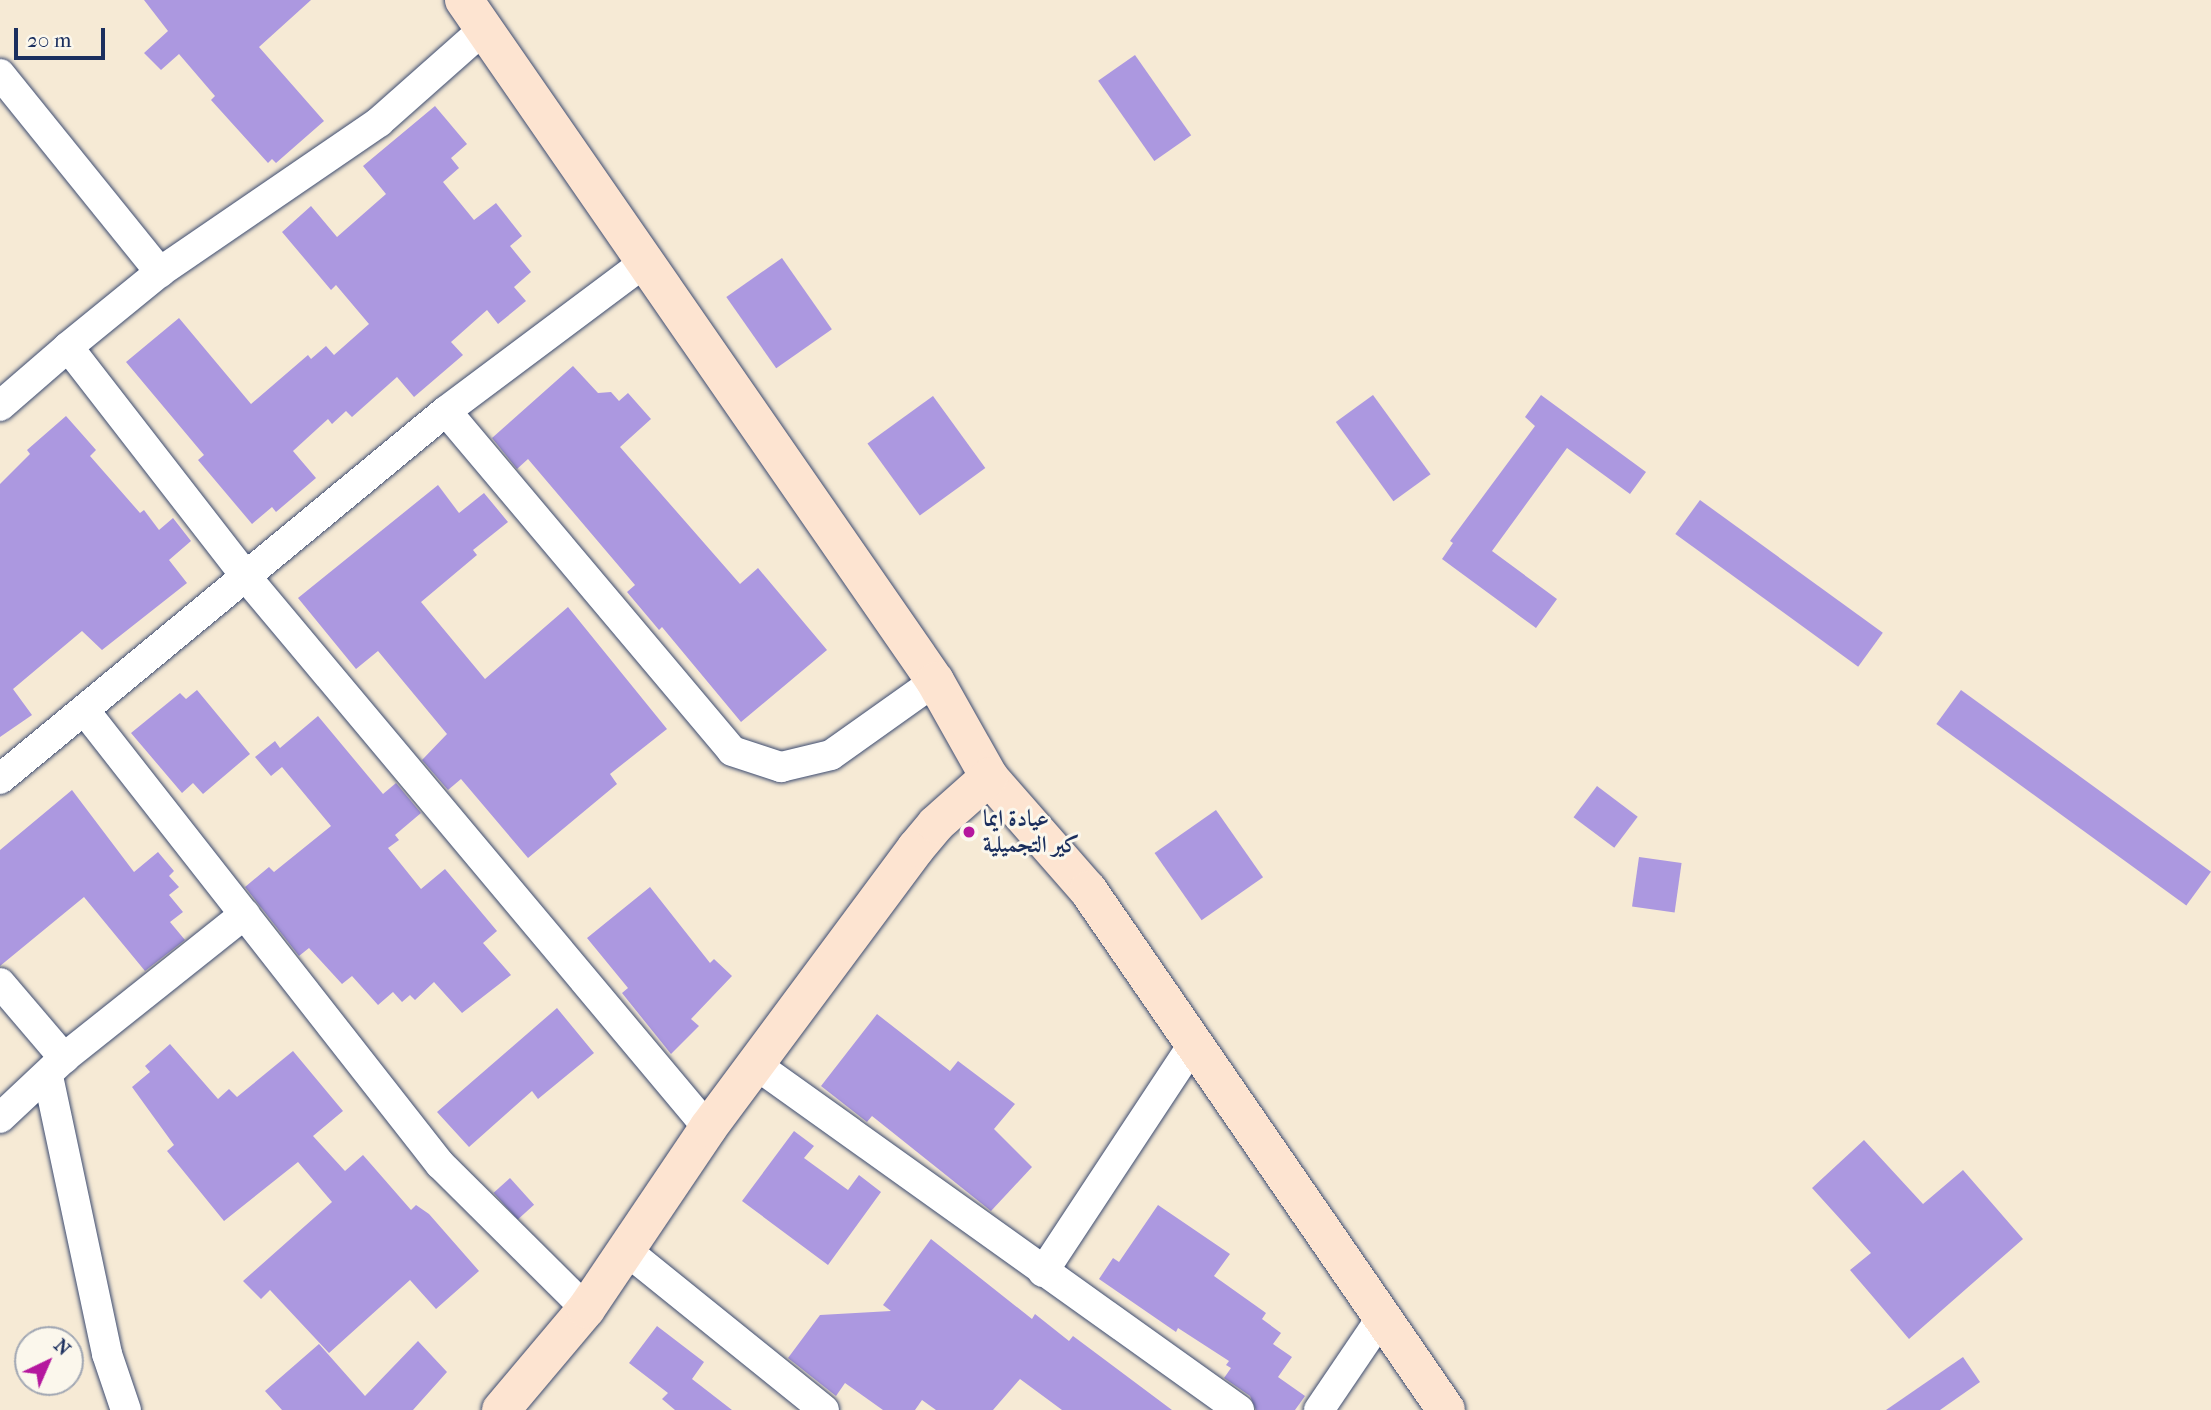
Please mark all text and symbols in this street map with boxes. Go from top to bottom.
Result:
scale bar [18,14,108,58]
text: 20 m [27,28,71,52]
place label: عيادة ايما كير التجميلية [983,805,1079,859]
marker: عيادة ايما كير التجميلية [961,824,977,840]
north arrow [14,1326,84,1396]
text: N [49,1334,75,1360]

